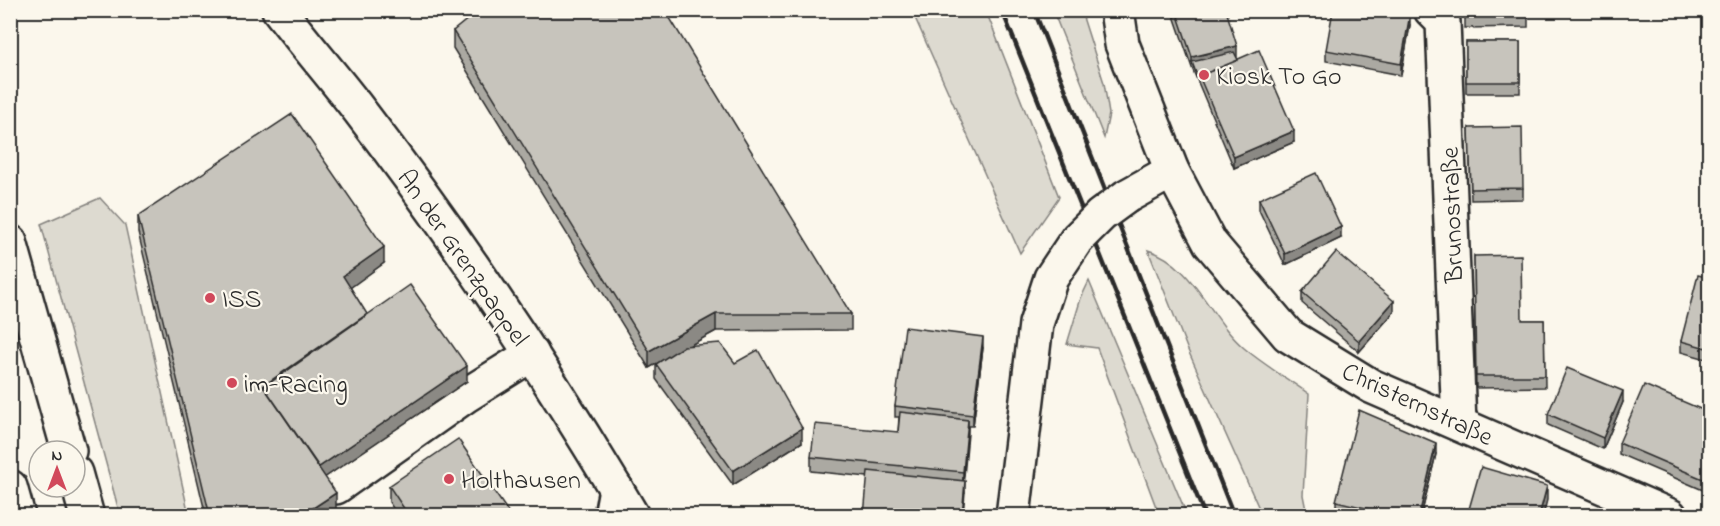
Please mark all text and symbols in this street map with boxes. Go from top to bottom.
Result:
place label: Kiosk To Go [1216,59,1342,97]
marker: Kiosk To Go [1197,68,1211,82]
street label: Brunostraße [1433,146,1475,285]
street label: An der Grenzpappel [386,162,537,355]
place label: ISS [222,282,262,320]
marker: ISS [203,291,217,305]
street label: Christernstraße [1335,354,1499,458]
place label: im-Racing [244,367,348,405]
marker: im-Racing [225,376,239,390]
north arrow [27,439,87,499]
text: N [52,444,63,468]
place label: Holthausen [461,463,581,501]
marker: Holthausen [442,472,456,486]

